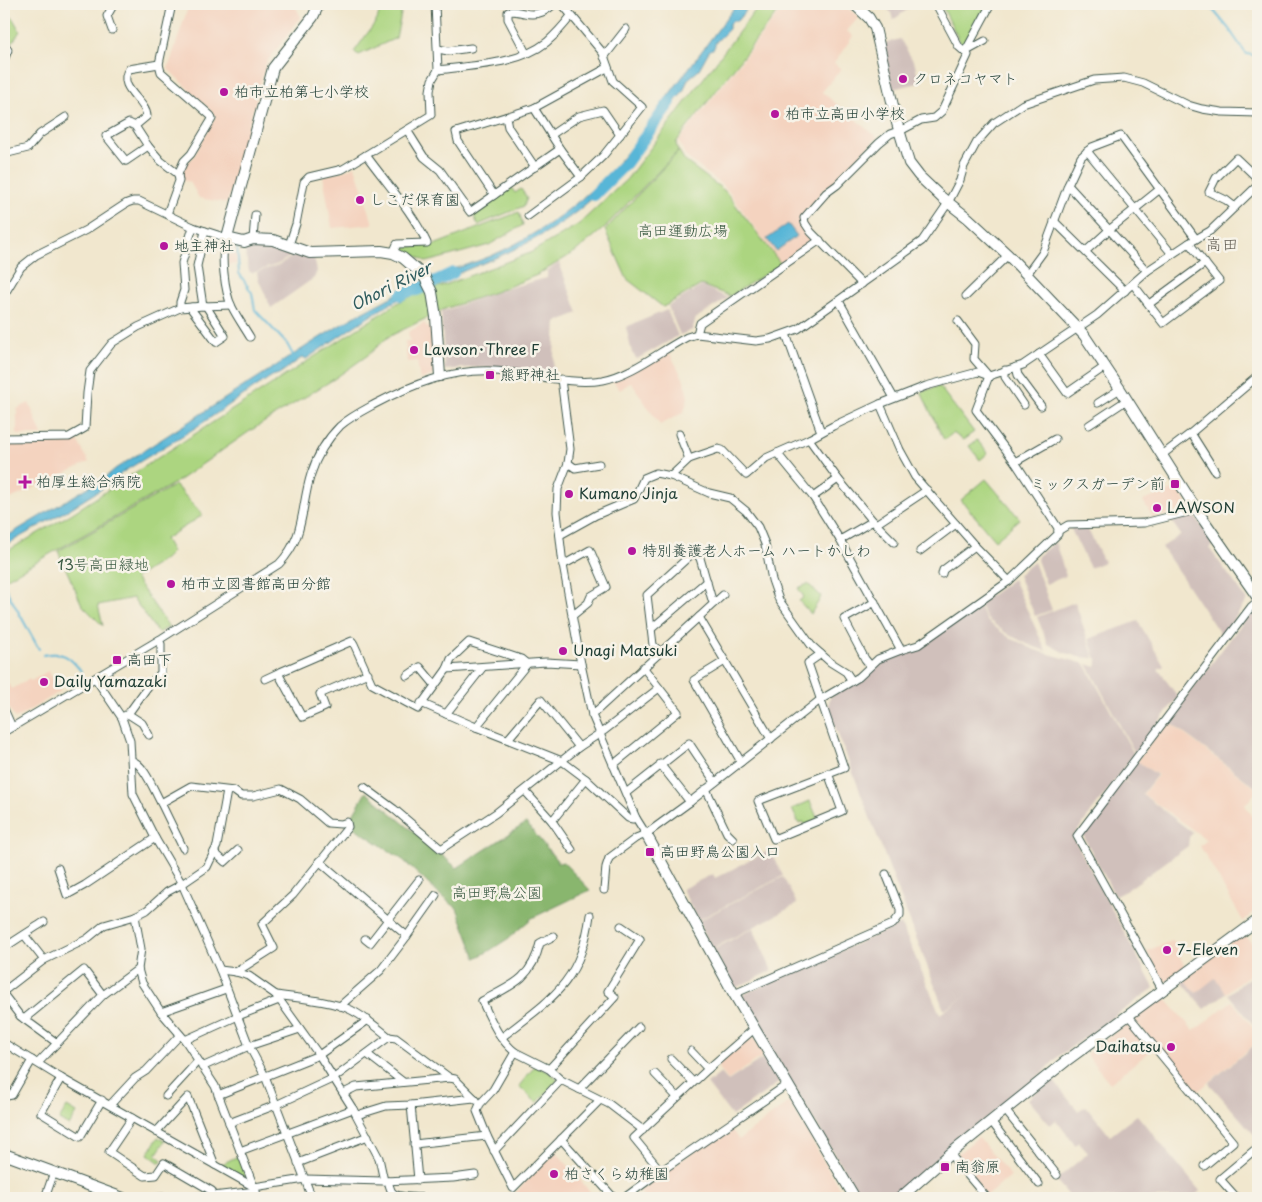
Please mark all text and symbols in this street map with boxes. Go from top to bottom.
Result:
place label: クロネコヤマト [913,66,1018,89]
marker: クロネコヤマト [897,73,909,85]
place label: 柏市立柏第七小学校 [234,79,369,102]
marker: 柏市立柏第七小学校 [218,86,230,98]
place label: 柏市立高田小学校 [785,101,905,124]
marker: 柏市立高田小学校 [769,108,781,120]
place label: しこだ保育園 [370,187,460,210]
marker: しこだ保育園 [354,194,366,206]
park label: 高田運動広場 [638,218,728,241]
district label: 高田 [1206,231,1238,255]
place label: 地主神社 [174,233,234,256]
marker: 地主神社 [158,240,170,252]
water label: Ohori River [346,253,437,316]
place label: Lawson･Three F [424,337,540,360]
marker: Lawson･Three F [408,344,420,356]
place label: 熊野神社 [500,362,560,385]
marker: 熊野神社 [484,369,496,381]
place label: 柏厚生総合病院 [36,469,141,492]
place label: ミックスガーデン前 [1030,471,1165,494]
marker: 柏厚生総合病院 [18,475,32,489]
marker: ミックスガーデン前 [1169,478,1181,490]
place label: Kumano Jinja [579,481,678,504]
marker: Kumano Jinja [563,488,575,500]
place label: LAWSON [1167,495,1235,518]
marker: LAWSON [1151,502,1163,514]
place label: 特別養護老人ホーム ハートかしわ [642,538,871,561]
marker: 特別養護老人ホーム ハートかしわ [626,545,638,557]
park label: 13号高田緑地 [57,552,149,575]
place label: 柏市立図書館高田分館 [181,571,331,594]
marker: 柏市立図書館高田分館 [165,578,177,590]
place label: Unagi Matsuki [573,638,678,661]
marker: Unagi Matsuki [557,645,569,657]
place label: 高田下 [127,647,172,670]
marker: 高田下 [111,654,123,666]
place label: Daily Yamazaki [54,669,167,692]
marker: Daily Yamazaki [38,676,50,688]
place label: 高田野鳥公園入口 [660,839,780,862]
marker: 高田野鳥公園入口 [644,846,656,858]
park label: 高田野鳥公園 [452,880,542,903]
place label: 7-Eleven [1177,937,1238,960]
marker: 7-Eleven [1161,944,1173,956]
place label: Daihatsu [1095,1034,1161,1057]
marker: Daihatsu [1165,1041,1177,1053]
place label: 南翁原 [955,1154,1000,1177]
place label: 柏さくら幼稚園 [564,1161,669,1184]
marker: 南翁原 [939,1161,951,1173]
marker: 柏さくら幼稚園 [548,1168,560,1180]

